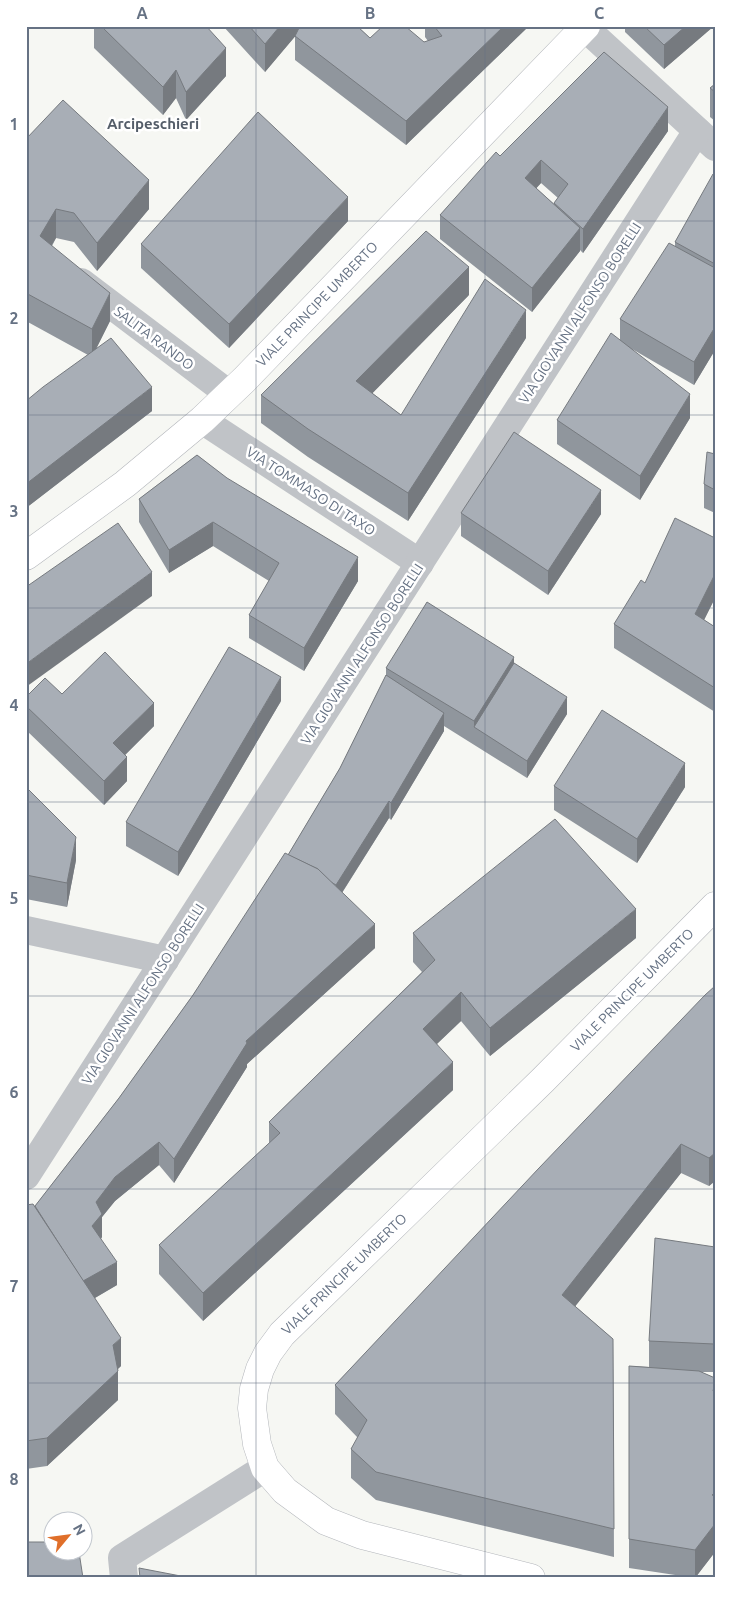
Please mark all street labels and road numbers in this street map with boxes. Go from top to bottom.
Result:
street label: VIA GIOVANNI ALFONSO BORELLI [515,220,645,406]
street label: VIALE PRINCIPE UMBERTO [253,238,381,370]
street label: SALITA RANDO [111,303,197,373]
street label: VIA TOMMASO DI TAXO [243,443,379,539]
street label: VIA GIOVANNI ALFONSO BORELLI [297,561,427,747]
street label: VIA GIOVANNI ALFONSO BORELLI [78,901,208,1087]
street label: VIALE PRINCIPE UMBERTO [567,925,697,1055]
street label: VIALE PRINCIPE UMBERTO [278,1210,410,1338]

